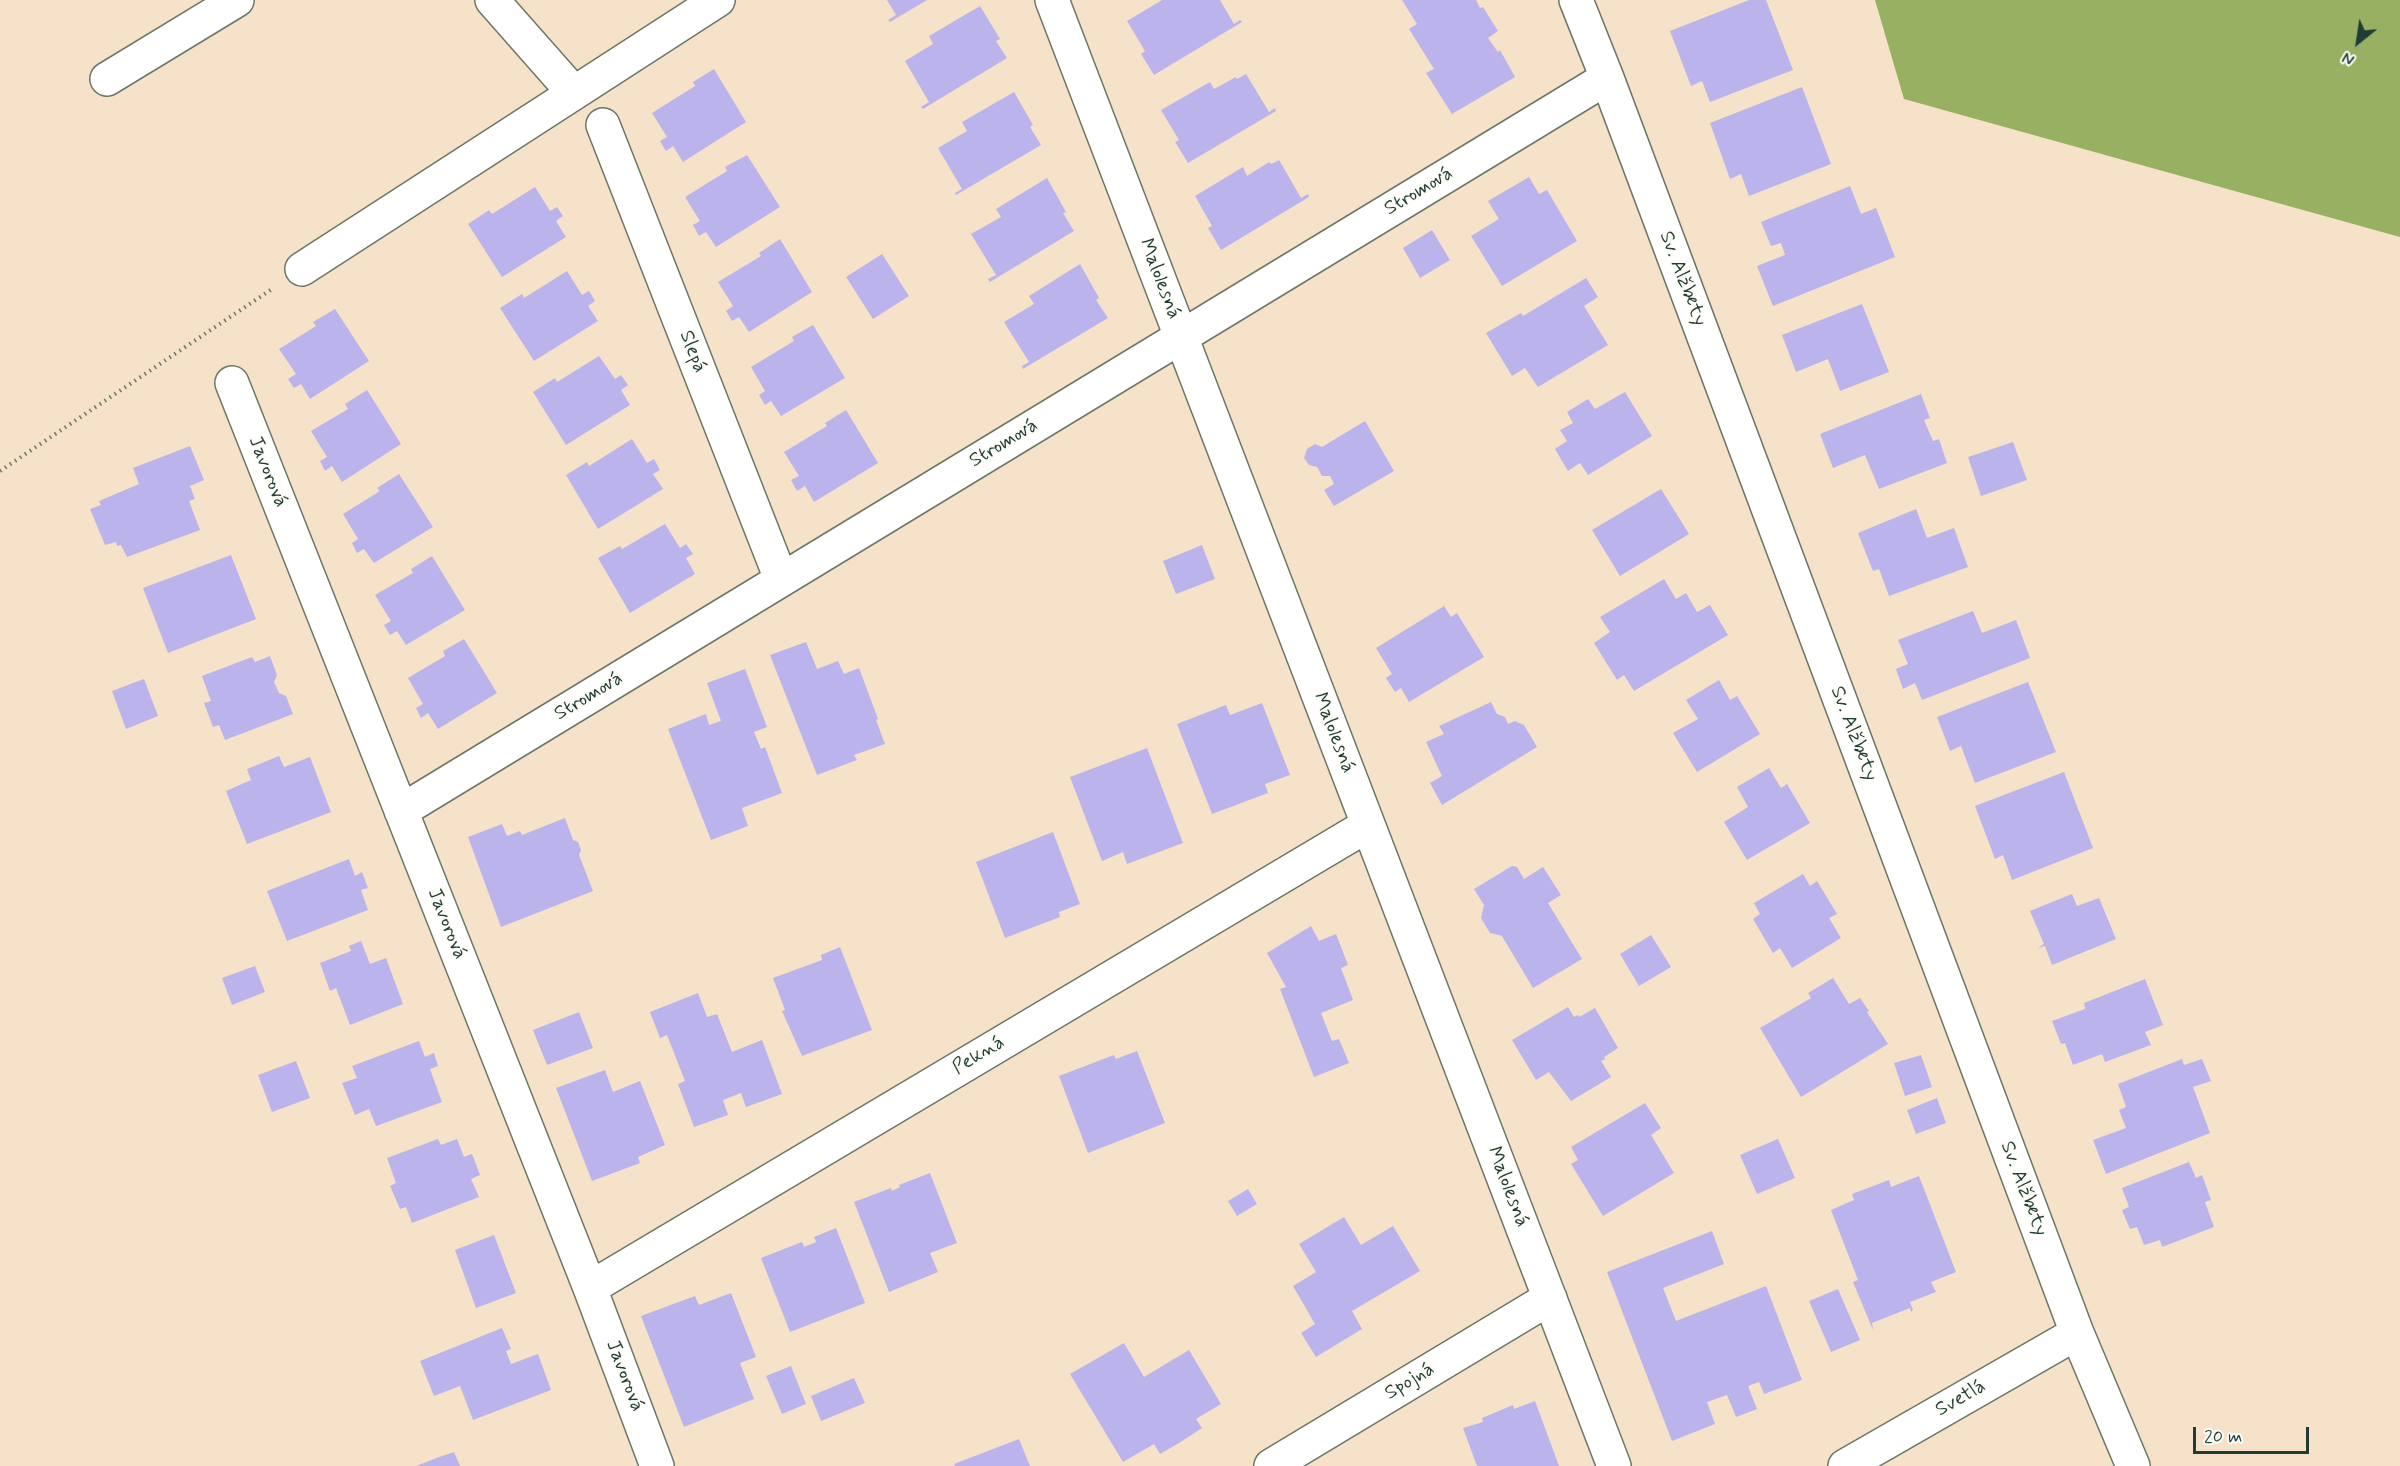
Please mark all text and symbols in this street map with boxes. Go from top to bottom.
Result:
north arrow [2328,12,2388,72]
text: N [2339,46,2359,70]
street label: Stromová [1380,162,1458,222]
street label: Sv. Alžbety [1653,228,1711,330]
street label: Malolesná [1133,235,1185,323]
street label: Slepá [673,328,711,376]
street label: Stromová [965,414,1043,474]
street label: Javorová [242,433,292,511]
street label: Stromová [550,667,628,727]
street label: Sv. Alžbety [1824,683,1882,785]
street label: Malolesná [1307,689,1359,777]
street label: Javorová [421,885,471,963]
street label: Pekná [949,1031,1009,1081]
street label: Sv. Alžbety [1994,1138,2052,1240]
street label: Malolesná [1481,1143,1533,1231]
street label: Javorová [599,1337,649,1415]
street label: Spojná [1381,1358,1439,1406]
street label: Svetlá [1932,1375,1990,1423]
scale bar [2196,1415,2312,1453]
text: 20 m [2204,1425,2242,1449]

